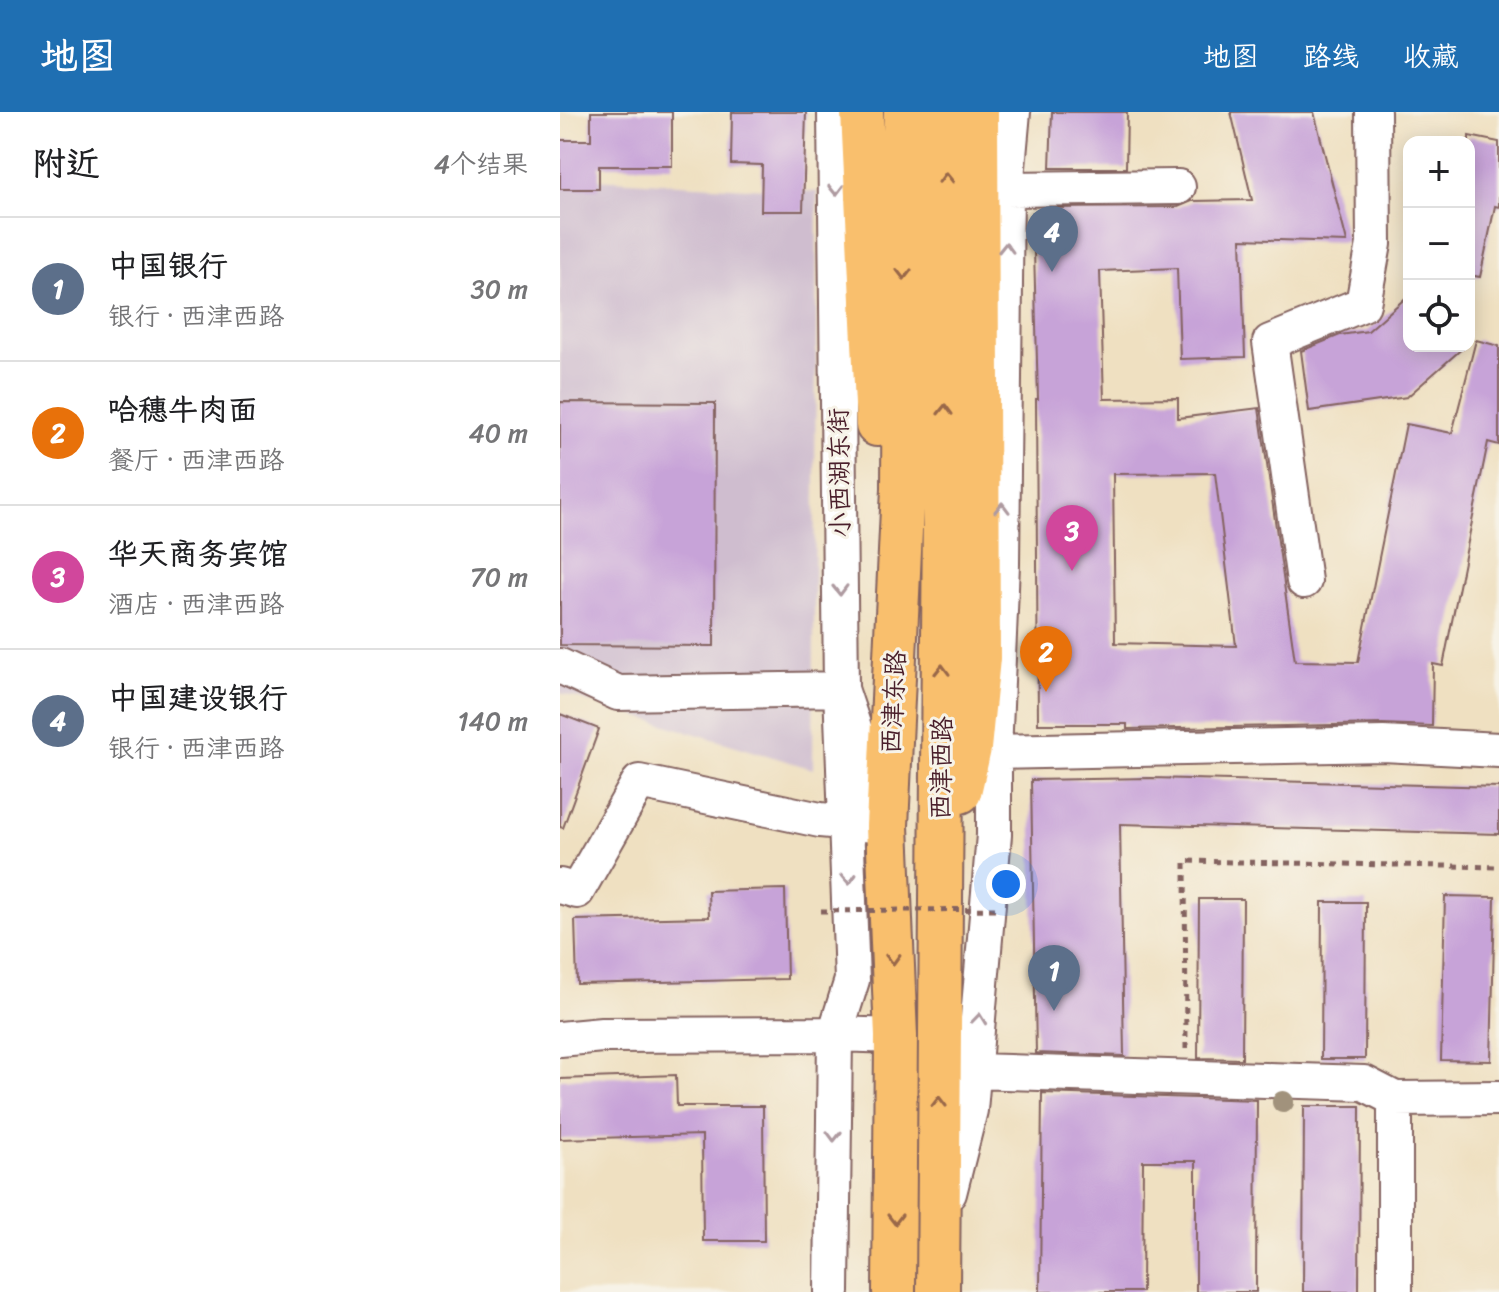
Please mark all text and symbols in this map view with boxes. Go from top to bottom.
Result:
text: 地图 [40,23,116,90]
text: 地图 [1203,32,1259,81]
text: 路线 [1303,32,1359,81]
text: 收藏 [1403,32,1459,81]
text: 附近 [32,134,100,194]
map controls [1403,136,1475,352]
button: + [1403,136,1475,208]
text: 4个结果 [434,141,528,187]
one-way arrow [937,171,954,184]
one-way arrow [827,184,845,197]
pin: 4 [1026,206,1078,272]
button: − [1403,208,1475,280]
text: 中国银行 [108,239,228,293]
one-way arrow [997,241,1014,254]
text: 1 [52,266,64,312]
text: 30 m [471,266,528,312]
one-way arrow [895,268,913,281]
button: locate [1403,280,1475,352]
text: 银行 · 西津西路 [108,293,285,339]
text: 哈穗牛肉面 [108,383,258,437]
one-way arrow [936,403,954,416]
street label: 小西湖东街 [815,408,863,538]
text: 2 [50,410,66,456]
text: 40 m [469,410,528,456]
text: 餐厅 · 西津西路 [108,437,285,483]
one-way arrow [993,501,1011,514]
pin: 3 [1046,505,1098,571]
text: 华天商务宾馆 [108,527,288,581]
text: 3 [51,554,65,600]
text: 70 m [470,554,528,600]
text: 酒店 · 西津西路 [108,581,285,627]
one-way arrow [831,584,849,597]
pin: 2 [1020,626,1072,692]
street label: 西津东路 [867,649,919,755]
one-way arrow [933,663,951,676]
text: 中国建设银行 [108,671,288,725]
text: 4 [50,698,66,744]
text: 140 m [457,698,528,744]
street label: 西津西路 [917,716,965,820]
text: 银行 · 西津西路 [108,725,285,771]
your location [986,864,1026,904]
one-way arrow [841,873,858,886]
pin: 1 [1028,945,1080,1011]
one-way arrow [884,953,901,966]
one-way arrow [970,1012,987,1025]
one-way arrow [930,1095,948,1108]
one-way arrow [825,1130,843,1143]
one-way arrow [886,1213,904,1226]

